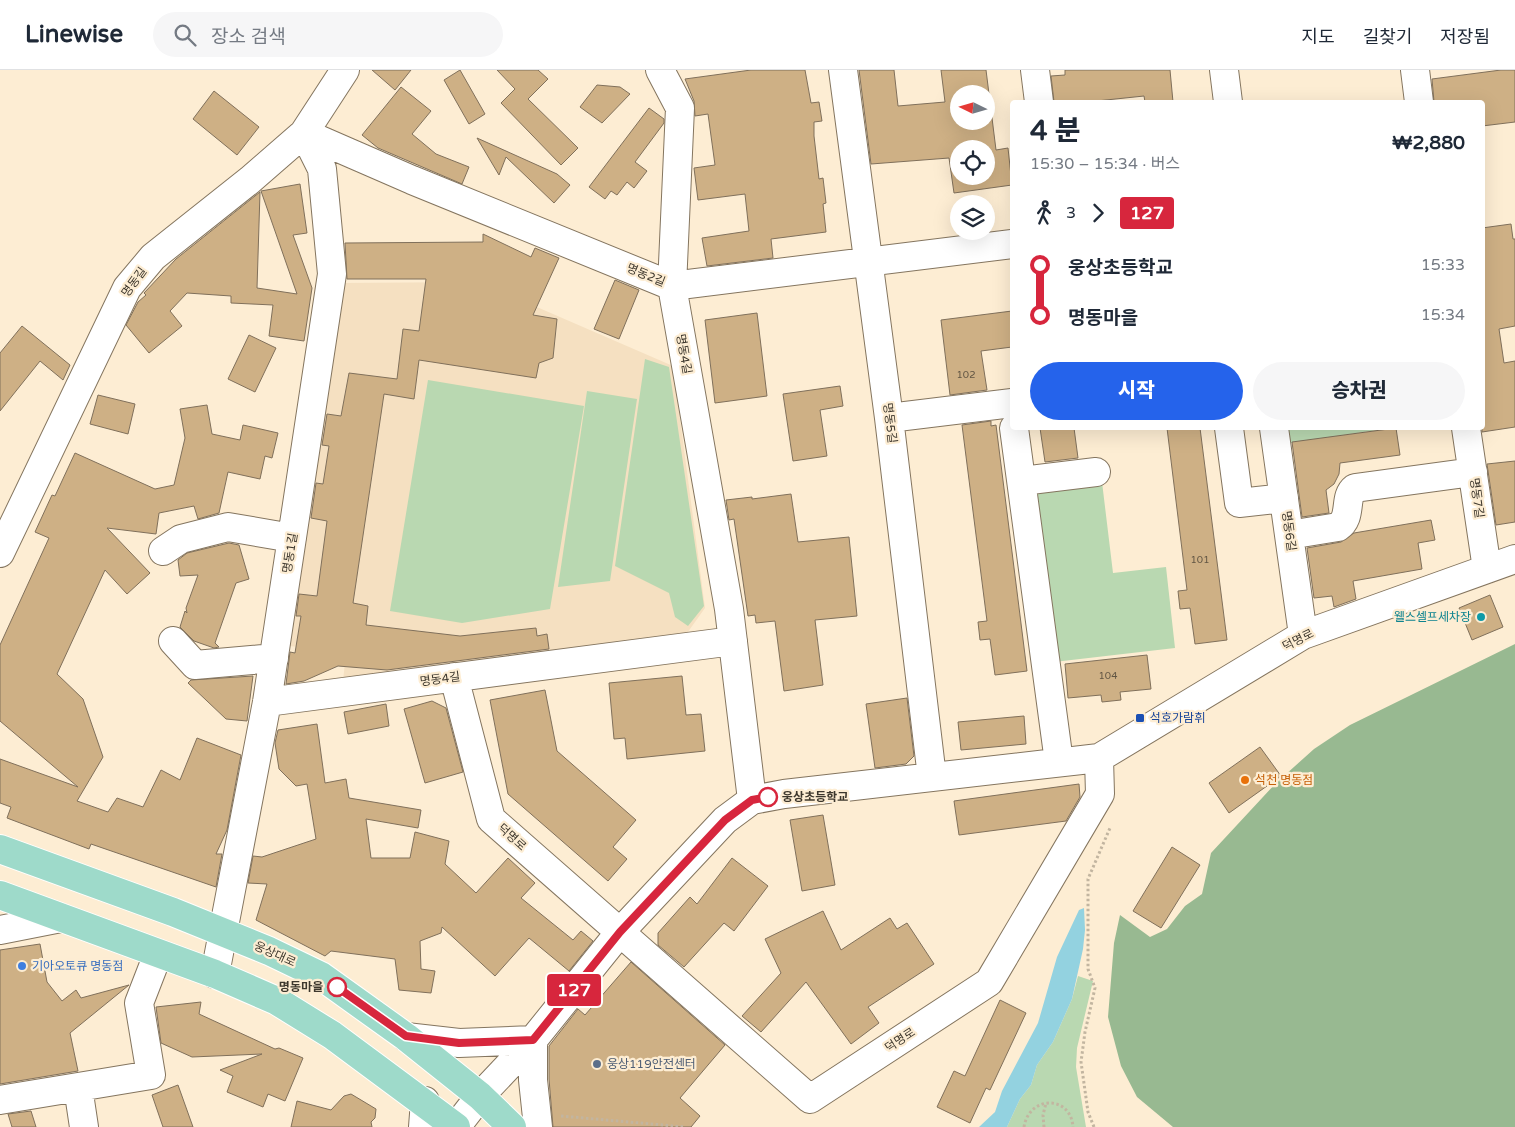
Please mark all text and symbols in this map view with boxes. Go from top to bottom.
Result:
search box [153,12,503,57]
text: Linewise [25,20,123,49]
icon: search [171,21,199,49]
text: 장소 검색 [211,26,286,48]
text: 지도 [1302,26,1335,48]
text: 길찾기 [1363,26,1412,48]
text: 저장됨 [1440,26,1490,48]
north arrow [950,85,995,130]
map controls [950,85,995,240]
text: 4 분 [1030,114,1081,148]
text: ₩2,880 [1392,132,1465,154]
button: locate [950,140,995,185]
text: 15:30 – 15:34 · 버스 [1030,154,1180,174]
button: layers [950,195,995,240]
icon: walk [1030,199,1058,227]
icon: forward [1084,199,1112,227]
text: 127 [1130,202,1164,224]
text: 3 [1066,203,1076,223]
text: 15:33 [1421,255,1465,275]
text: 웅상초등학교 [1068,257,1173,279]
street label: 명동2길 [625,261,667,289]
street label: 명동길 [119,264,149,300]
text: 15:34 [1421,305,1465,325]
text: 명동마을 [1068,307,1138,329]
street label: 명동4길 [674,333,694,375]
button: 시작 [1030,362,1243,420]
button: 승차권 [1253,362,1465,420]
house number: 102 [957,369,975,381]
street label: 명동5길 [881,402,899,444]
street label: 명동7길 [1467,477,1487,519]
street label: 명동6길 [1279,510,1299,552]
street label: 명동1길 [280,532,300,574]
house number: 101 [1191,554,1209,566]
place label: 웰스셀프세차장 [1394,610,1471,624]
marker: 웰스셀프세차장 [1475,611,1487,623]
street label: 덕명로 [1280,626,1316,654]
street label: 명동4길 [419,669,461,689]
house number: 104 [1099,670,1117,682]
place label: 석호가람휘 [1150,711,1205,725]
marker: 석호가람휘 [1134,712,1146,724]
place label: 석천 명동점 [1255,773,1313,787]
marker: 석천 명동점 [1239,774,1251,786]
marker: 웅상초등학교 [758,787,778,807]
place label: 웅상초등학교 [782,790,848,804]
street label: 덕명로 [495,821,529,853]
street label: 웅상대로 [252,939,298,969]
place label: 기아오토큐 명동점 [32,959,123,973]
marker: 기아오토큐 명동점 [16,960,28,972]
line badge: 127 [545,974,603,1006]
marker: 명동마을 [327,977,347,997]
text: 127 [557,979,591,1001]
place label: 명동마을 [279,980,323,994]
street label: 덕명로 [882,1025,918,1055]
place label: 웅상119안전센터 [607,1057,696,1071]
marker: 웅상119안전센터 [591,1058,603,1070]

